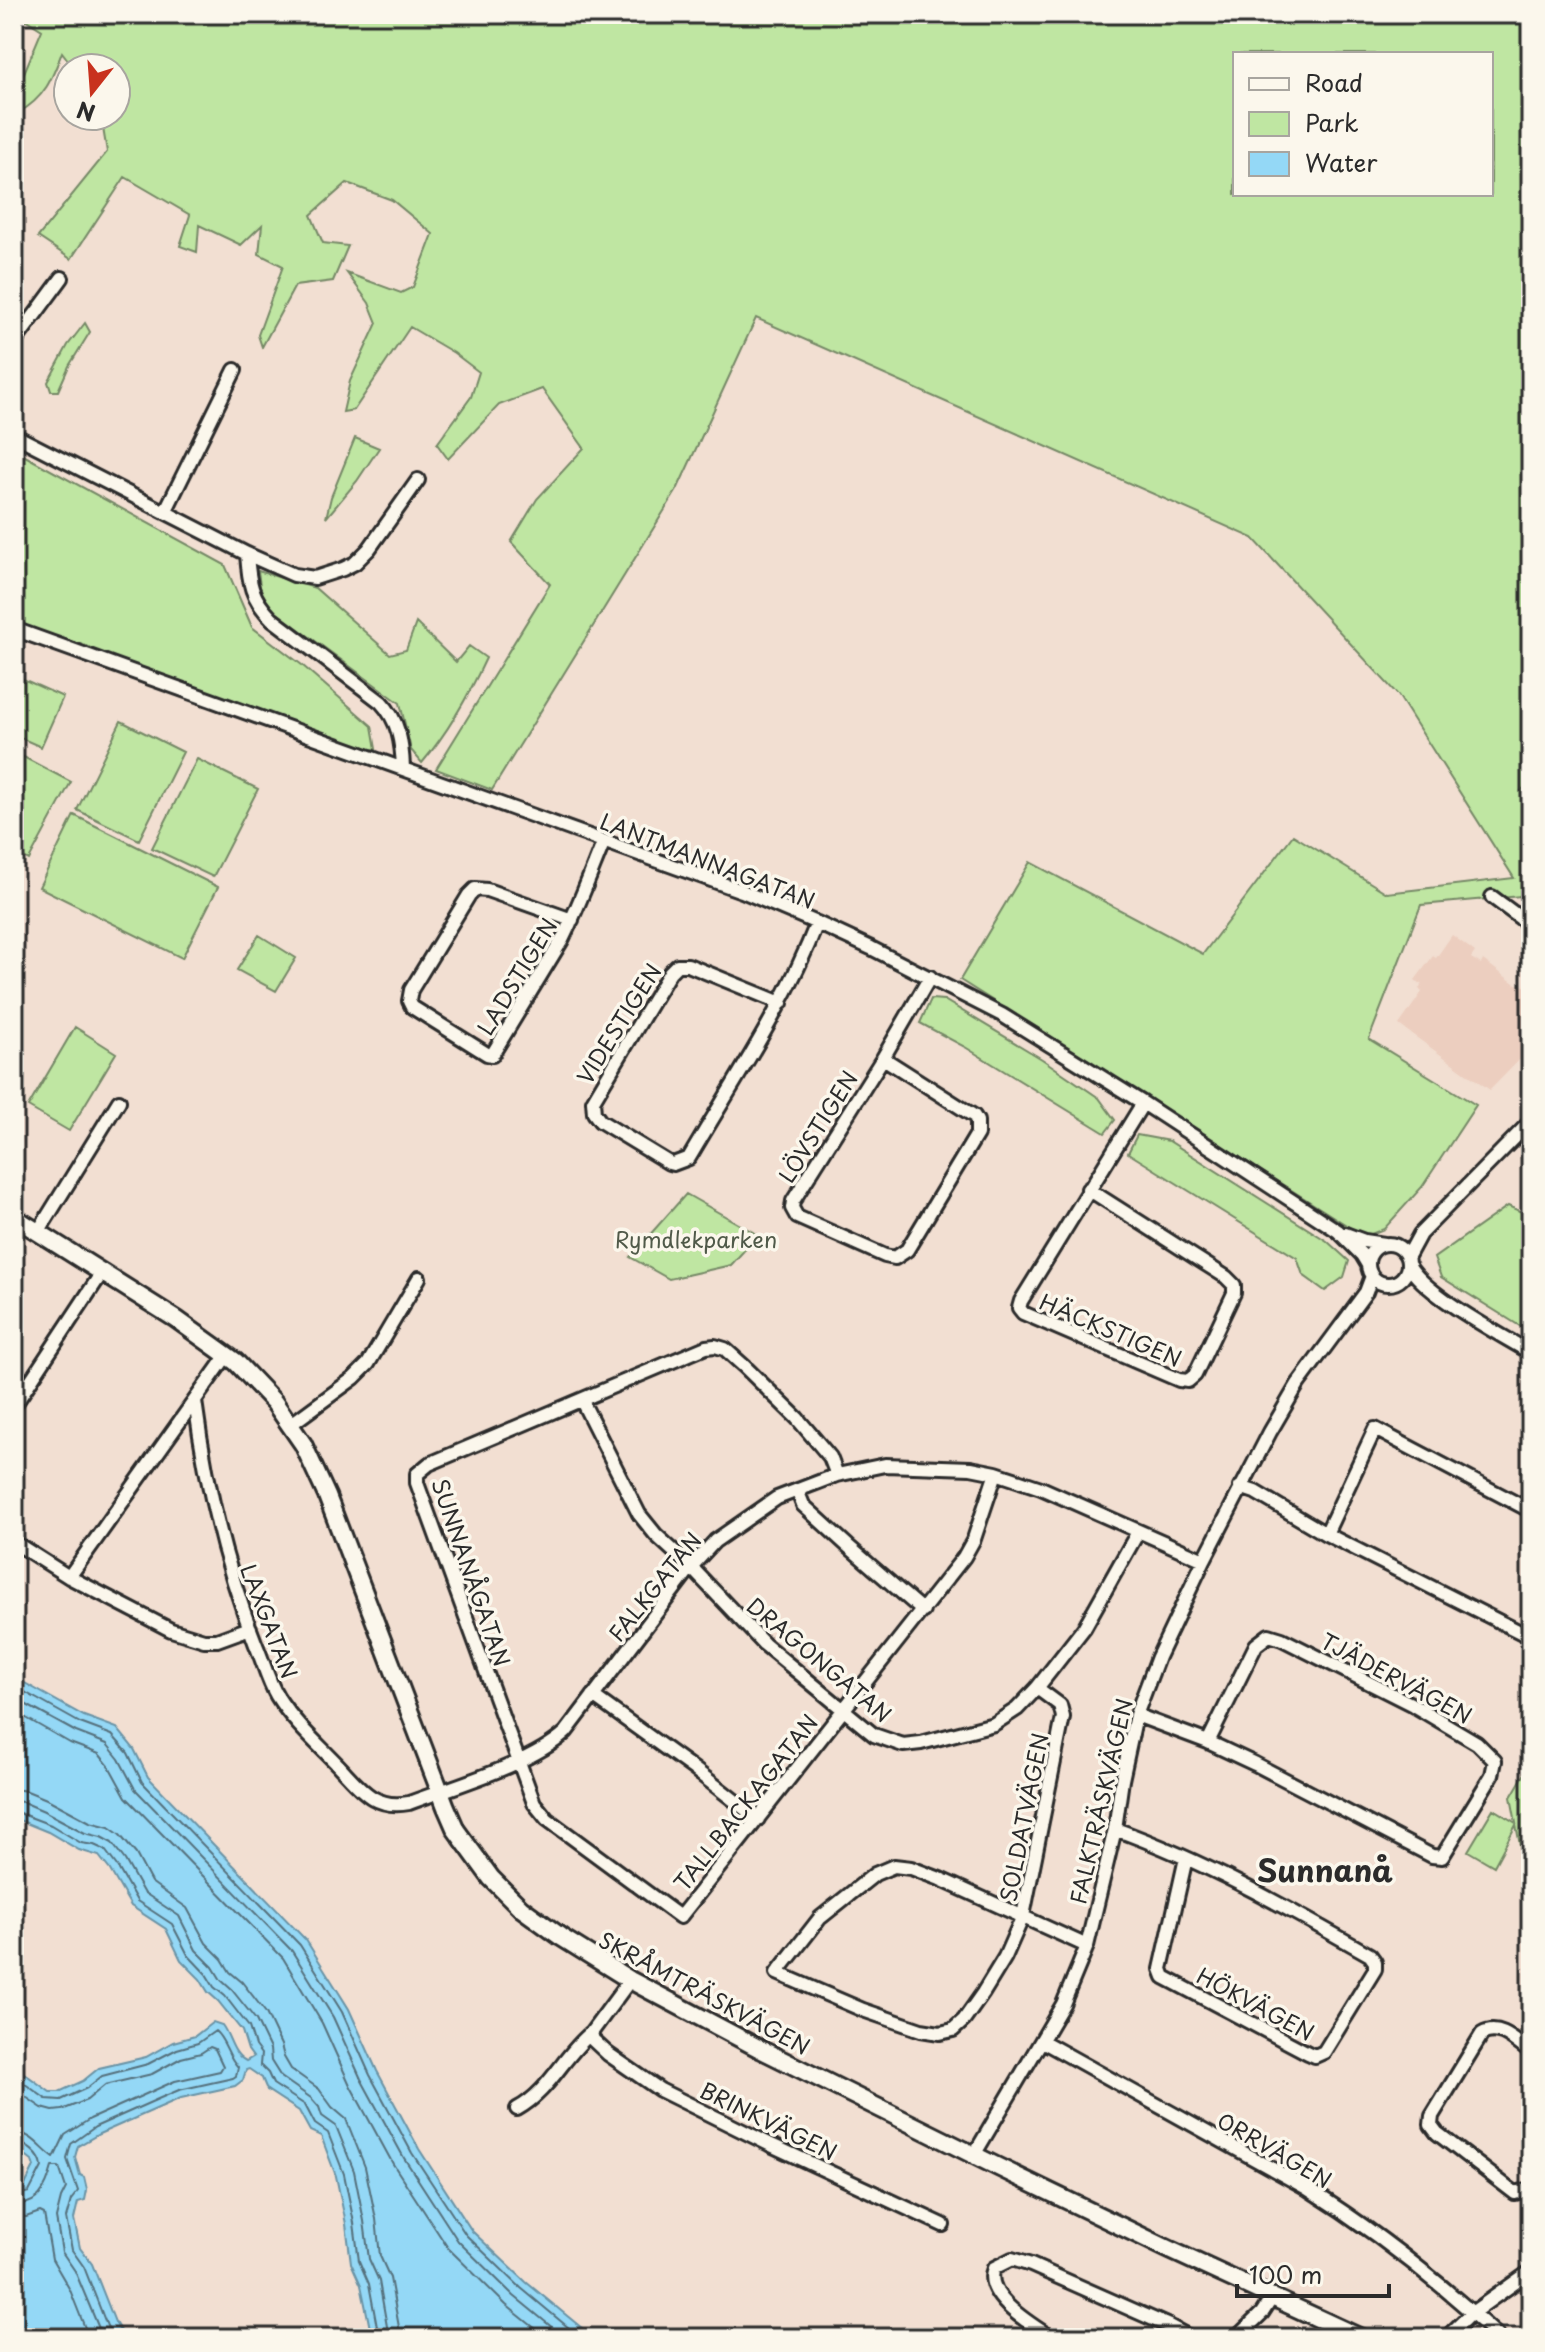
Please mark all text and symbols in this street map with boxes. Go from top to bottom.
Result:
north arrow [52,52,132,132]
legend [1233,52,1493,196]
text: Road [1305,64,1363,100]
text: N [73,94,99,131]
text: Park [1305,104,1359,140]
text: Water [1305,144,1378,180]
street label: LANTMANNAGATAN [596,804,820,916]
street label: LADSTIGEN [468,911,564,1041]
street label: VIDESTIGEN [568,956,668,1090]
street label: LÖVSTIGEN [769,1064,865,1188]
park label: Rymdlekparken [615,1222,777,1255]
street label: HÄCKSTIGEN [1035,1284,1187,1374]
street label: SUNNANÅGATAN [424,1474,520,1670]
street label: FALKGATAN [600,1524,708,1648]
street label: LAXGATAN [233,1559,307,1683]
street label: DRAGONGATAN [741,1589,899,1729]
street label: TJÄDERVÄGEN [1316,1623,1478,1731]
street label: FALKTRÄSKVÄGEN [1060,1695,1140,1907]
street label: TALLBACKAGATAN [665,1706,825,1898]
street label: SOLDATVÄGEN [990,1730,1056,1904]
district label: Sunnanå [1257,1847,1393,1892]
street label: SKRÅMTRÄSKVÄGEN [594,1922,816,2062]
street label: HÖKVÄGEN [1191,1958,1321,2048]
street label: BRINKVÄGEN [695,2073,843,2167]
street label: ORRVÄGEN [1212,2103,1338,2195]
scale bar [1237,2248,1389,2298]
text: 100 m [1249,2256,1322,2292]

